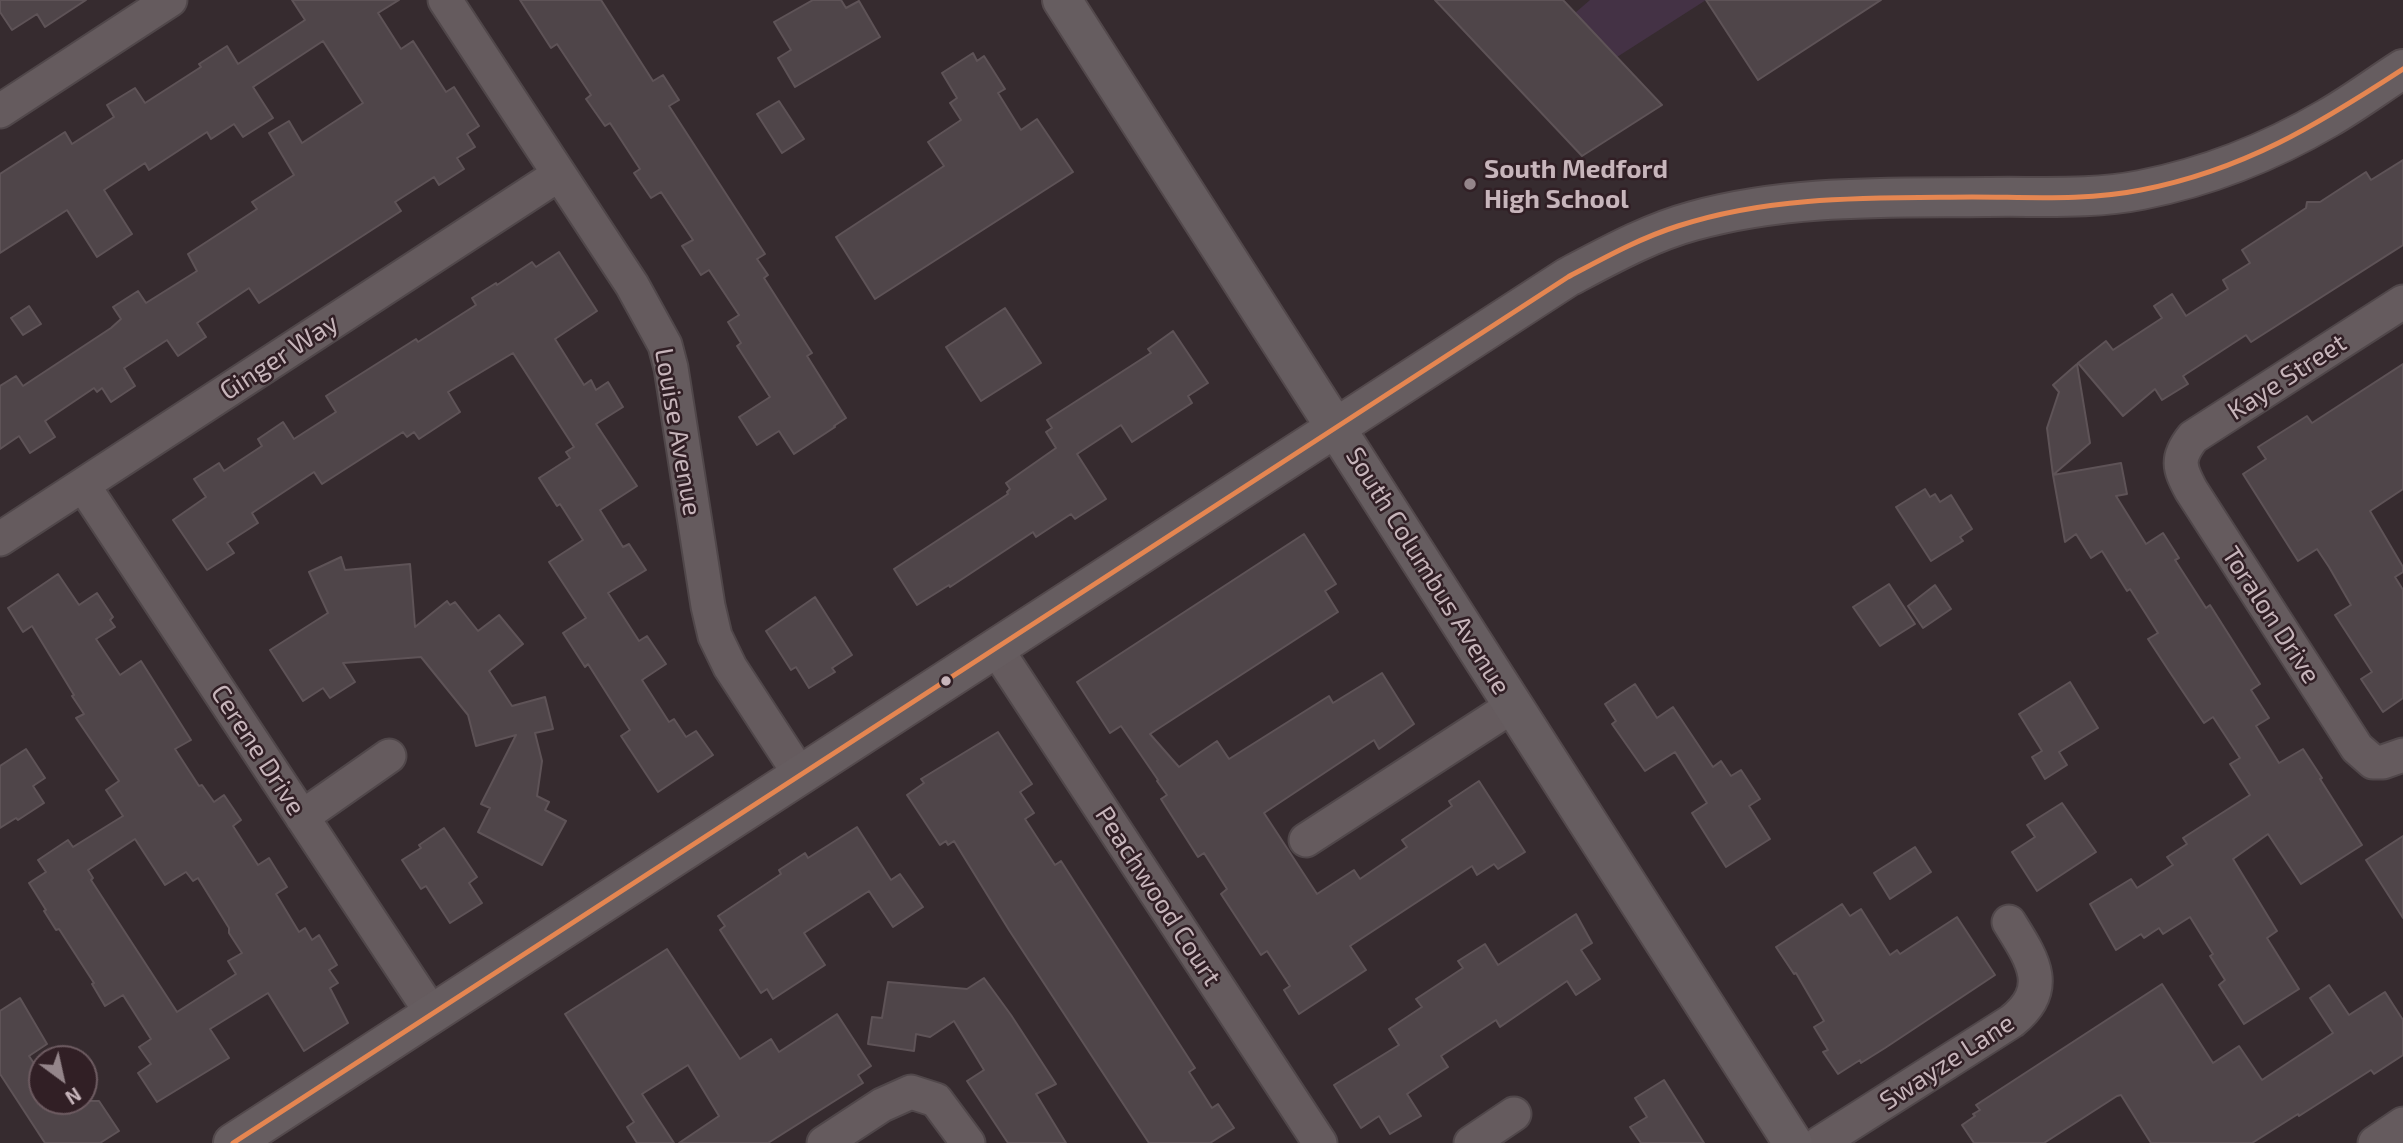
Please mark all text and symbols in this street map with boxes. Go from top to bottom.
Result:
place label: South Medford High School [1484,153,1668,214]
marker: South Medford High School [1462,176,1478,192]
street label: Ginger Way [214,307,344,407]
street label: Kaye Street [2222,327,2352,427]
street label: Louise Avenue [648,346,708,518]
street label: South Columbus Avenue [1339,442,1517,700]
street label: Toralon Drive [2215,541,2327,689]
unlabelled marker [939,674,953,688]
street label: Cerene Drive [204,679,312,821]
street label: Peachwood Court [1088,800,1228,992]
street label: Swayze Lane [1874,1007,2020,1117]
north arrow [28,1045,98,1115]
text: N [62,1083,86,1110]

